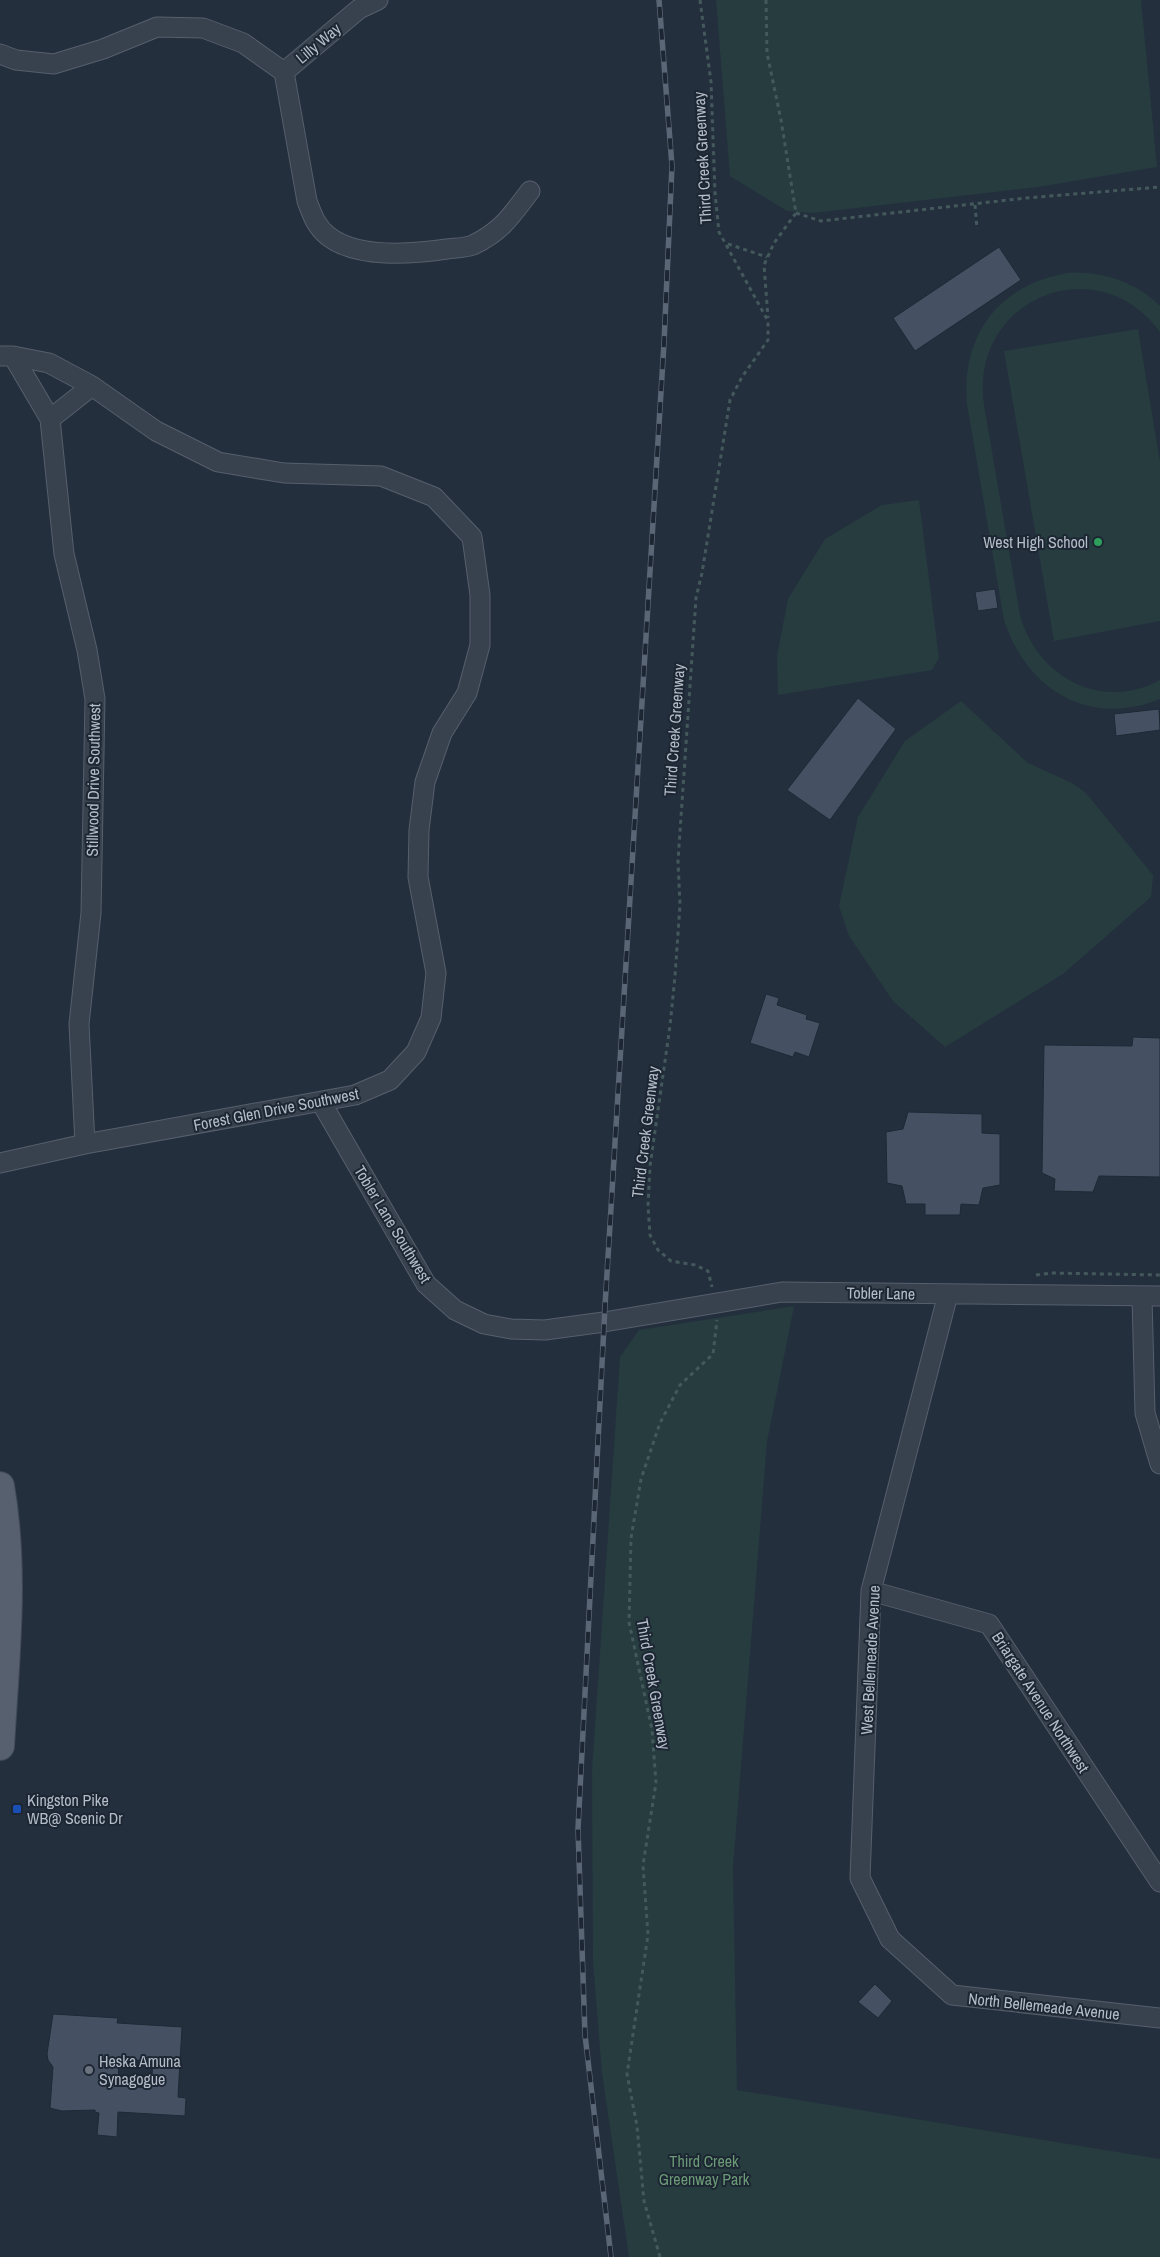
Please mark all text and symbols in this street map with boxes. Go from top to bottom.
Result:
street label: Lilly Way [291,17,346,68]
street label: Third Creek Greenway [688,91,716,225]
place label: West High School [983,531,1088,553]
marker: West High School [1092,536,1104,548]
street label: Third Creek Greenway [658,663,690,797]
street label: Stillwood Drive Southwest [81,703,105,857]
street label: Third Creek Greenway [626,1064,664,1199]
street label: Forest Glen Drive Southwest [192,1082,361,1136]
street label: Tobler Lane Southwest [349,1161,437,1287]
street label: Tobler Lane [847,1281,915,1305]
street label: West Bellemeade Avenue [855,1585,885,1735]
street label: Third Creek Greenway [632,1617,676,1752]
street label: Briargate Avenue Northwest [987,1627,1095,1777]
place label: Kingston Pike WB@ Scenic Dr [27,1789,123,1829]
marker: Kingston Pike WB@ Scenic Dr [11,1803,23,1815]
street label: North Bellemeade Avenue [967,1987,1121,2025]
place label: Heska Amuna Synagogue [99,2050,181,2090]
marker: Heska Amuna Synagogue [83,2064,95,2076]
park label: Third Creek Greenway Park [659,2150,750,2190]

